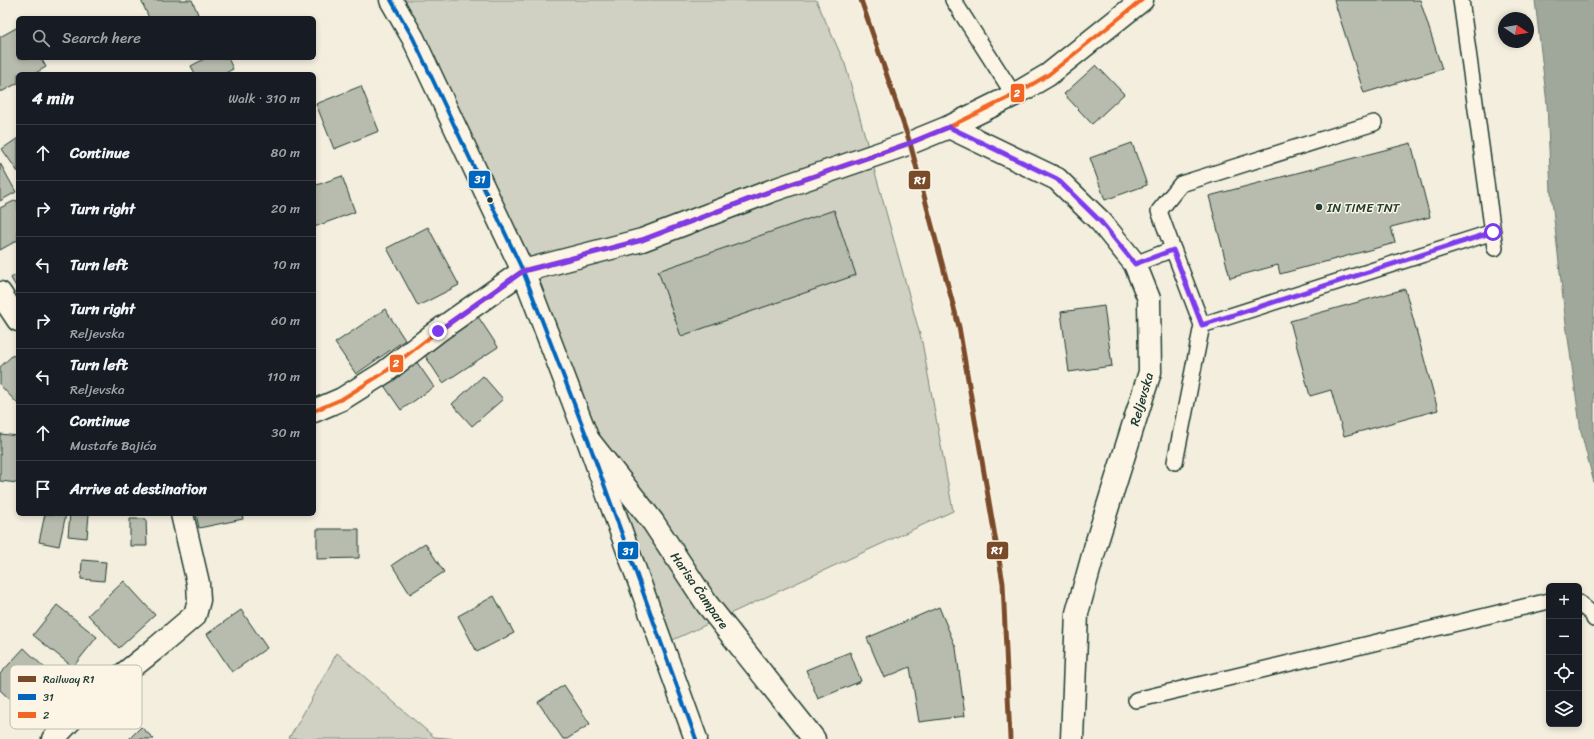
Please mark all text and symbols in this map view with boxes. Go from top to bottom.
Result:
north arrow [1498,12,1534,48]
search box [16,16,316,60]
text: Search here [62,25,141,51]
icon: search [30,27,52,49]
text: 4 min [32,83,74,113]
line badge: 2 [1010,83,1025,103]
text: 2 [1013,84,1021,103]
text: Walk · 310 m [228,87,300,110]
text: Continue [70,140,130,166]
text: 80 m [271,141,300,164]
icon: ahead [32,142,54,164]
line badge: 31 [468,170,491,189]
text: 31 [474,170,486,189]
line badge: R1 [908,170,931,190]
text: R1 [913,171,926,190]
unlabelled marker [485,195,495,205]
text: Turn right [70,196,135,222]
place label: IN TIME TNT [1326,196,1401,219]
text: 20 m [271,197,300,220]
icon: right [32,198,54,220]
marker: IN TIME TNT [1314,202,1324,212]
route start [1484,223,1502,241]
text: Turn left [70,252,128,278]
text: 10 m [273,253,300,276]
icon: left [32,254,54,276]
text: Turn right [70,296,135,322]
text: 60 m [271,309,300,332]
icon: right [32,310,54,332]
text: Reljevska [70,322,125,345]
route end [429,322,447,340]
text: Turn left [70,352,128,378]
line badge: 2 [389,354,404,373]
text: 2 [392,354,400,373]
text: 110 m [267,365,300,388]
icon: left [32,366,54,388]
street label: Reljevska [1123,369,1160,429]
text: Reljevska [70,378,125,401]
text: Continue [70,408,130,434]
text: 30 m [271,421,300,444]
icon: ahead [32,422,54,444]
text: Mustafe Bajića [70,434,157,457]
text: Arrive at destination [70,476,207,502]
icon: arrive [32,478,54,500]
line badge: 31 [617,541,639,560]
line badge: R1 [986,541,1009,560]
text: R1 [990,541,1003,560]
text: 31 [622,542,634,561]
street label: Harisa Čampare [664,547,735,634]
map controls [1546,583,1582,727]
button: + [1546,583,1582,619]
button: − [1546,619,1582,655]
button: locate [1546,655,1582,691]
legend [10,665,142,729]
text: Railway R1 [43,670,95,689]
text: 31 [43,688,54,707]
button: layers [1546,691,1582,727]
text: 2 [43,706,50,725]

